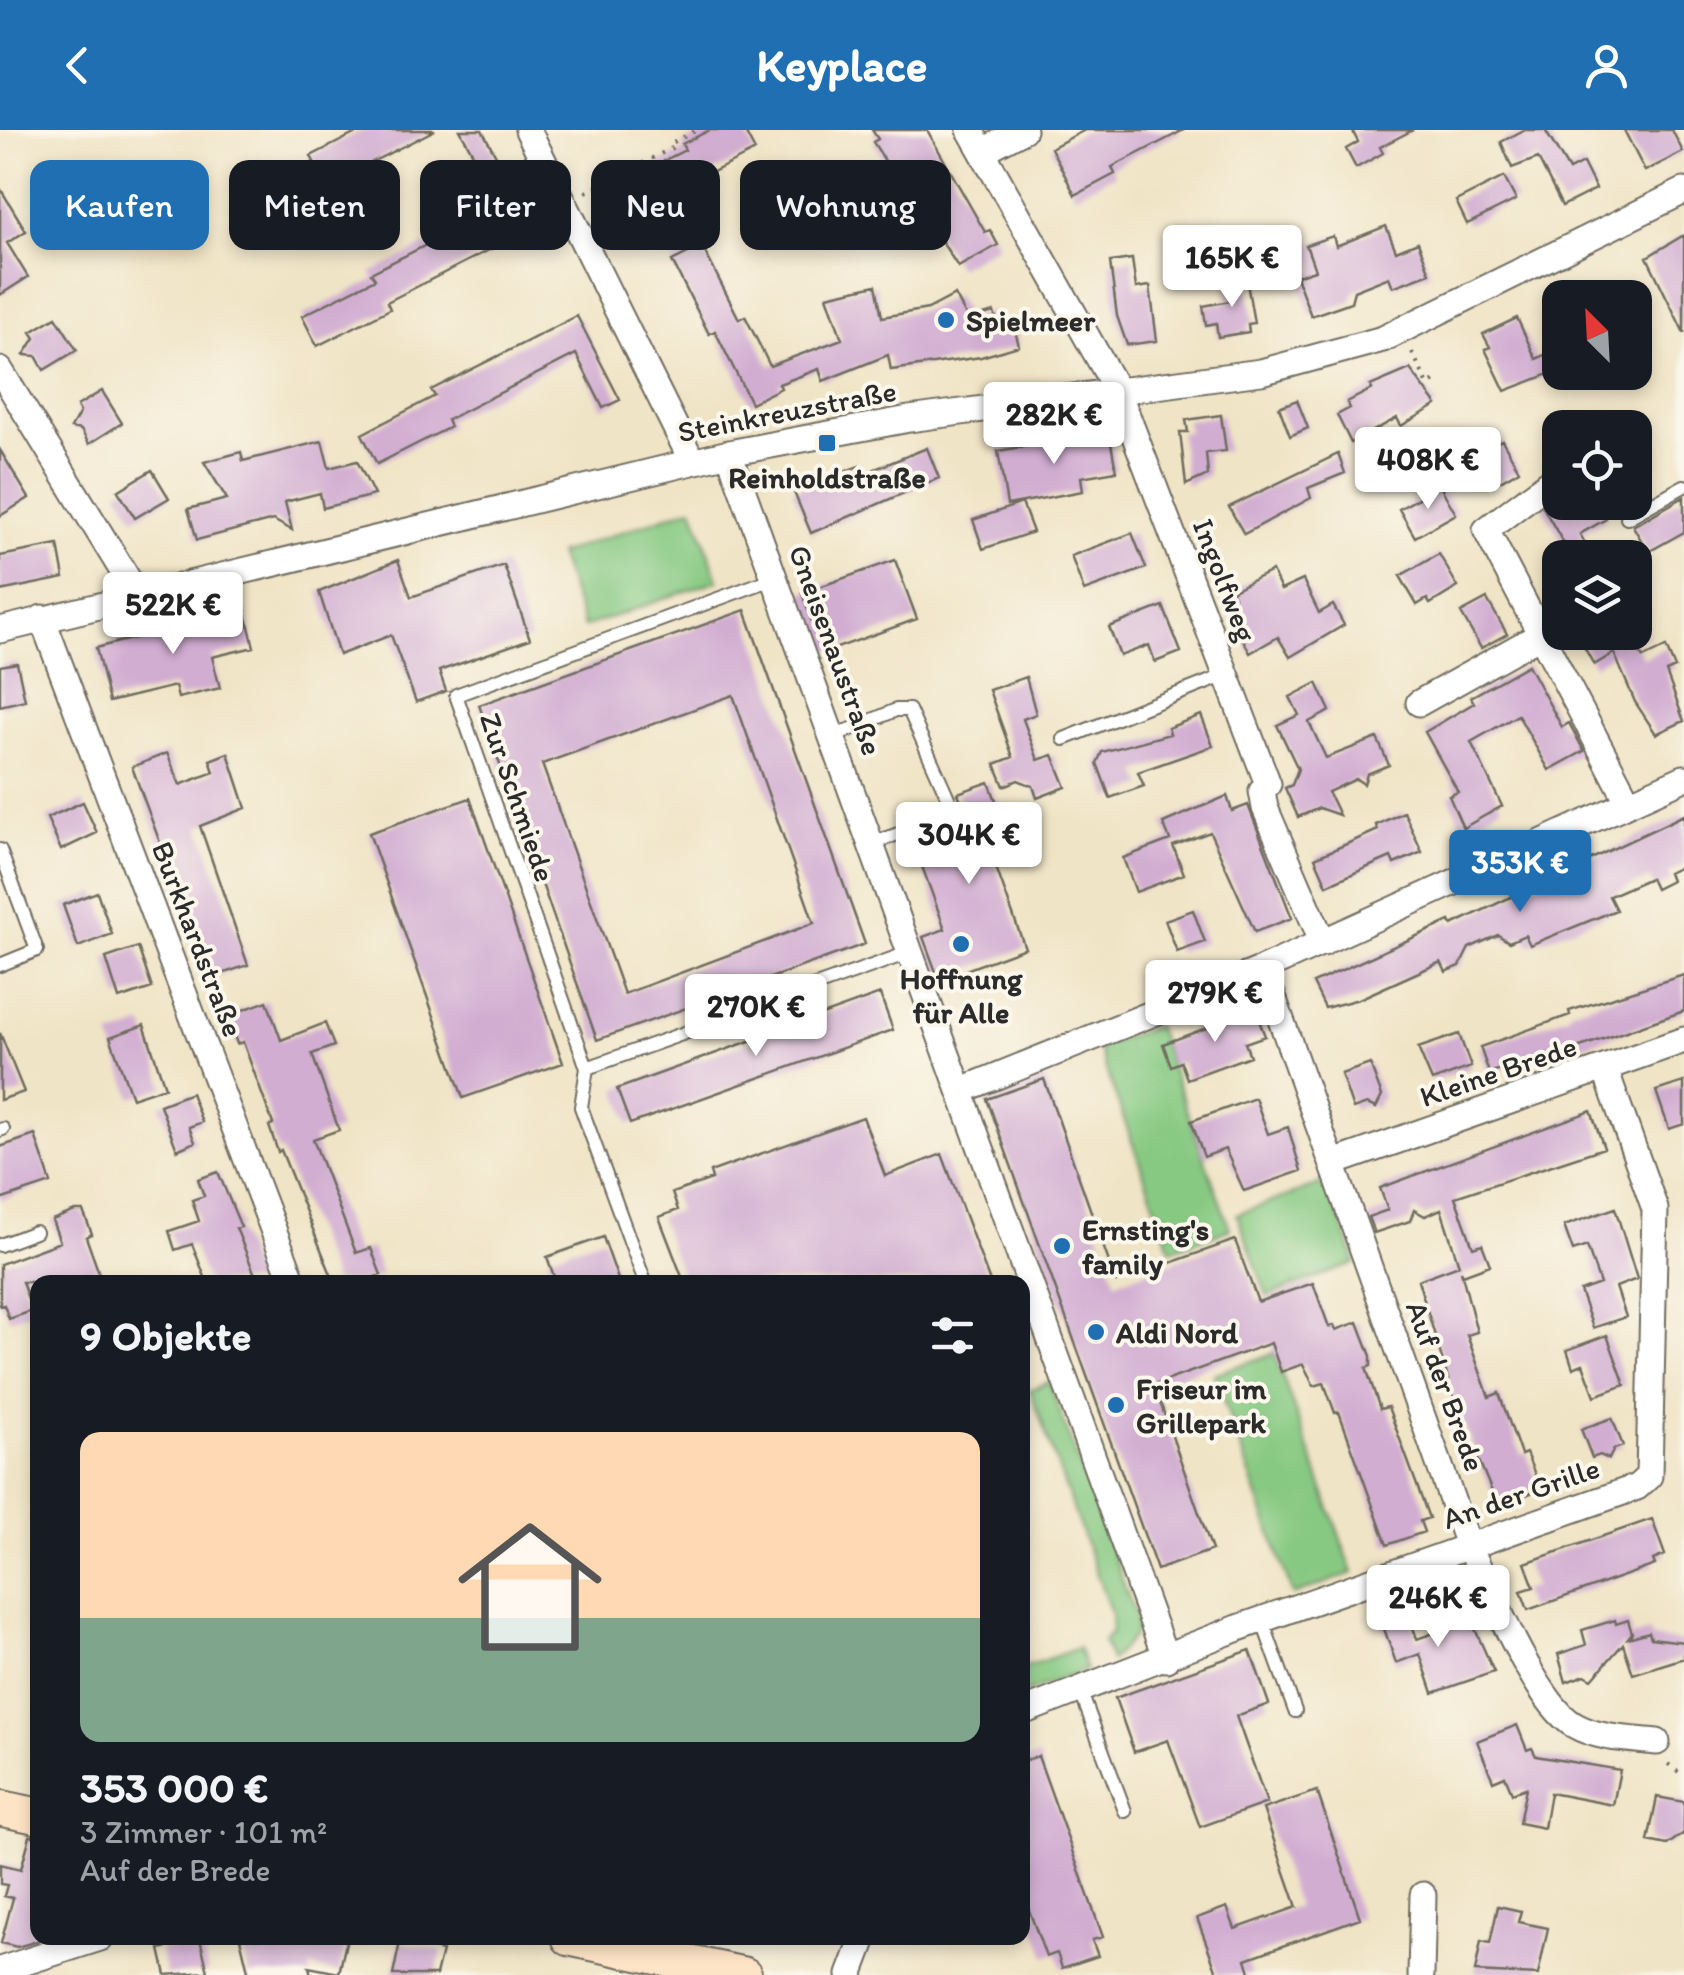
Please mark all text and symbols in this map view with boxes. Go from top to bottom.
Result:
icon: back [50,38,105,93]
text: Keyplace [757,38,927,92]
icon: person [1579,38,1634,93]
chip: Kaufen [30,160,209,250]
chip: Mieten [229,160,400,250]
chip: Filter [420,160,571,250]
chip: Neu [591,160,720,250]
chip: Wohnung [740,160,951,250]
pin: 165K € [1151,225,1313,310]
text: 165K € [1185,238,1279,276]
north arrow [1542,280,1652,390]
map controls [1542,280,1652,650]
place label: Spielmeer [966,302,1096,339]
marker: Spielmeer [935,309,957,331]
street label: Steinkreuzstraße [675,372,899,450]
pin: 282K € [973,382,1135,467]
text: 282K € [1005,395,1103,433]
button: locate [1542,410,1652,520]
pin: 408K € [1347,427,1509,512]
marker: Reinholdstraße [816,432,838,454]
text: 408K € [1377,440,1479,478]
place label: Reinholdstraße [728,459,926,496]
street label: Ingolfweg [1185,513,1266,647]
street label: Gneisenaustraße [781,540,891,760]
button: layers [1542,540,1652,650]
pin: 522K € [92,572,254,657]
text: 522K € [125,585,221,623]
street label: Zur Schmiede [472,708,564,886]
pin: 304K € [888,802,1050,887]
text: 304K € [918,815,1020,853]
pin: 353K € [1439,830,1601,915]
street label: Burkhardstraße [144,836,252,1042]
text: 353K € [1471,843,1569,881]
marker: Hoffnung für Alle [950,933,972,955]
place label: Hoffnung für Alle [900,960,1023,1031]
pin: 279K € [1134,960,1296,1045]
text: 279K € [1167,973,1263,1011]
pin: 270K € [675,974,837,1059]
text: 270K € [707,987,805,1025]
street label: Kleine Brede [1415,1027,1581,1115]
place label: Ernsting's family [1082,1211,1209,1282]
marker: Ernsting's family [1051,1235,1073,1257]
street label: Auf der Brede [1398,1296,1494,1476]
icon: filters [925,1308,980,1363]
text: 9 Objekte [80,1310,252,1361]
place label: Aldi Nord [1115,1314,1239,1351]
marker: Aldi Nord [1085,1321,1107,1343]
place label: Friseur im Grillepark [1136,1370,1267,1441]
marker: Friseur im Grillepark [1105,1394,1127,1416]
street label: An der Grille [1438,1449,1604,1537]
icon: home [440,1497,620,1677]
pin: 246K € [1357,1565,1519,1650]
text: 246K € [1389,1578,1487,1616]
text: 353 000 € [80,1762,268,1813]
text: 3 Zimmer · 101 m² [80,1813,327,1851]
text: Auf der Brede [80,1851,270,1889]

